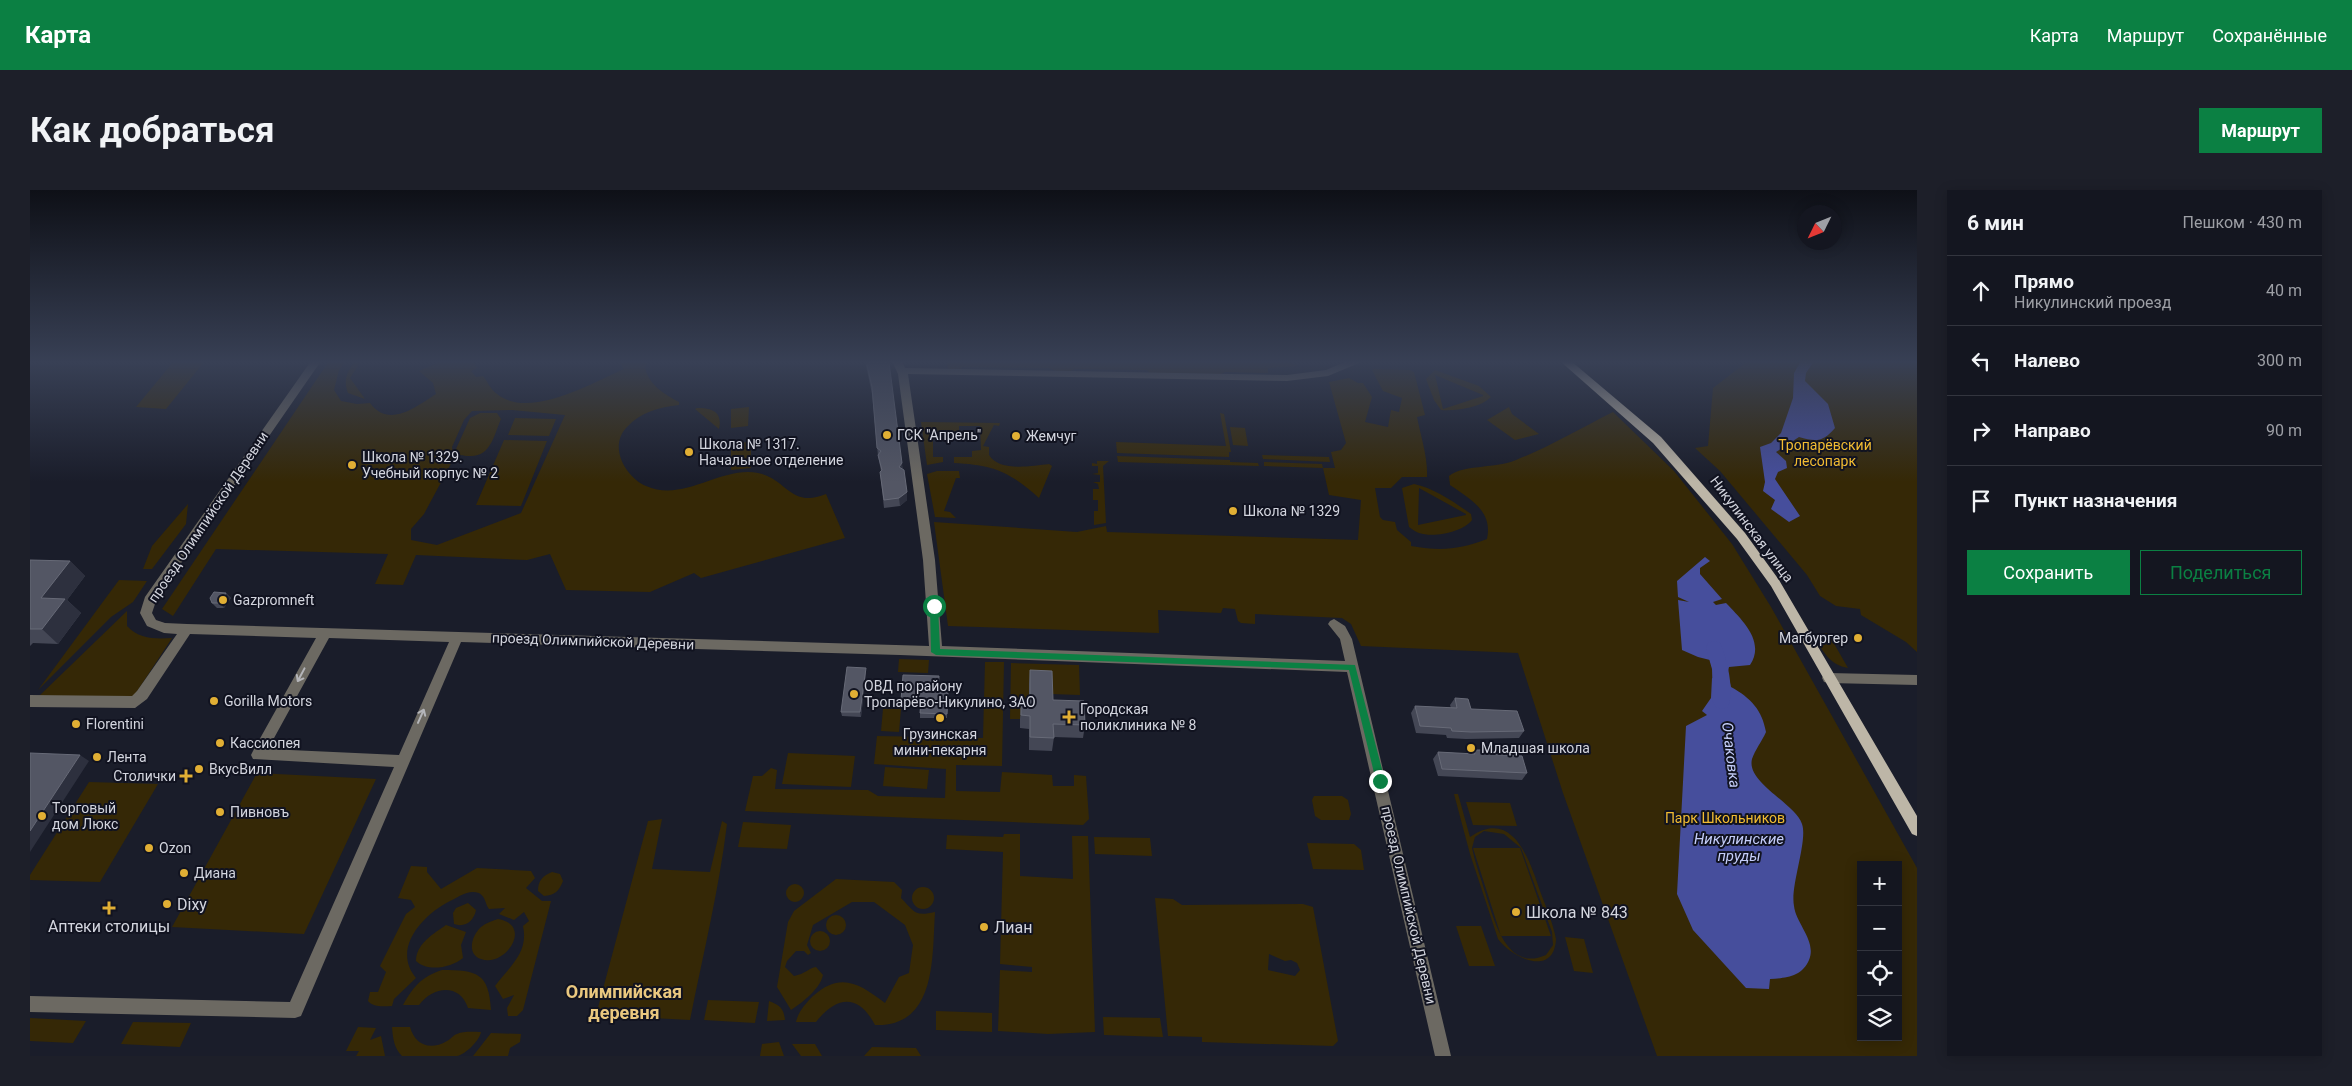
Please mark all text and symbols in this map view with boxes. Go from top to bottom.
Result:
text: Карта [25,21,91,49]
text: Карта [2030,25,2079,46]
text: Маршрут [2107,25,2184,46]
text: Сохранённые [2212,25,2327,46]
button: Маршрут [2199,108,2322,153]
text: Как добраться [30,110,275,151]
north arrow [1797,205,1842,250]
text: 6 мин [1967,211,2024,235]
text: Пешком · 430 m [2183,213,2302,232]
text: Прямо [2014,270,2074,293]
icon: ahead [1967,277,1995,305]
text: 40 m [2266,281,2302,300]
text: Никулинский проезд [2014,293,2171,312]
icon: left [1967,347,1995,375]
text: Налево [2014,349,2080,372]
text: 300 m [2257,351,2302,370]
icon: right [1967,417,1995,445]
text: Направо [2014,419,2091,442]
text: 90 m [2266,421,2302,440]
place label: ГСК "Апрель" [897,427,981,443]
place label: Жемчуг [1026,428,1077,444]
street label: проезд Олимпийской Деревни [145,429,271,605]
marker: ГСК "Апрель" [881,429,893,441]
marker: Жемчуг [1010,430,1022,442]
place label: Школа № 1317. Начальное отделение [699,436,843,468]
park label: Тропарёвский лесопарк [1778,437,1872,469]
marker: Школа № 1317. Начальное отделение [683,446,695,458]
place label: Школа № 1329. Учебный корпус № 2 [362,449,498,481]
marker: Школа № 1329. Учебный корпус № 2 [346,459,358,471]
street label: Никулинская улица [1707,473,1797,585]
icon: arrive [1967,487,1995,515]
text: Пункт назначения [2014,489,2177,512]
place label: Школа № 1329 [1243,503,1340,519]
marker: Школа № 1329 [1227,505,1239,517]
button: Сохранить [1967,550,2130,595]
button: Поделиться [2140,550,2302,595]
place label: Gazpromneft [233,592,315,608]
marker: Gazpromneft [217,594,229,606]
route start [923,595,946,618]
street label: проезд Олимпийской Деревни [492,629,694,653]
place label: Магбургер [1779,630,1848,646]
marker: Магбургер [1852,632,1864,644]
one-way arrow [296,668,306,683]
place label: ОВД по району Тропарёво-Никулино, ЗАО [864,678,1036,710]
marker: ОВД по району Тропарёво-Никулино, ЗАО [848,688,860,700]
place label: Gorilla Motors [224,693,312,709]
marker: Gorilla Motors [208,695,220,707]
place label: Городская поликлиника № 8 [1080,701,1197,733]
one-way arrow [417,709,427,724]
marker: Городская поликлиника № 8 [1062,710,1076,724]
marker: Грузинская мини-пекарня [934,712,946,724]
place label: Florentini [86,716,144,732]
marker: Florentini [70,718,82,730]
water label: Очаковка [1718,721,1744,789]
place label: Грузинская мини-пекарня [894,726,986,758]
place label: Кассиопея [230,735,301,751]
marker: Кассиопея [214,737,226,749]
place label: Младшая школа [1481,740,1590,756]
marker: Младшая школа [1465,742,1477,754]
place label: Лента [107,749,147,765]
marker: Лента [91,751,103,763]
place label: ВкусВилл [209,761,272,777]
marker: ВкусВилл [193,763,205,775]
place label: Столички [113,768,176,784]
marker: Столички [180,770,192,782]
route end [1369,770,1392,793]
place label: Торговый дом Люкс [52,800,118,832]
place label: Пивновъ [230,804,289,820]
street label: проезд Олимпийской Деревни [1378,805,1440,1005]
marker: Пивновъ [214,806,226,818]
marker: Торговый дом Люкс [36,810,48,822]
park label: Парк Школьников [1665,810,1785,826]
water label: Никулинские пруды [1694,830,1784,865]
place label: Ozon [159,840,191,856]
marker: Ozon [143,842,155,854]
map controls [1857,861,1902,1041]
button: + [1857,861,1902,906]
place label: Диана [194,865,236,881]
marker: Диана [178,867,190,879]
place label: Dixy [177,895,207,914]
marker: Dixy [161,898,173,910]
marker: Аптеки столицы [103,902,115,914]
place label: Школа № 843 [1526,903,1628,922]
marker: Школа № 843 [1510,906,1522,918]
button: − [1857,906,1902,951]
place label: Аптеки столицы [48,917,170,936]
place label: Лиан [994,918,1033,937]
marker: Лиан [978,921,990,933]
button: locate [1857,951,1902,996]
district label: Олимпийская деревня [566,981,682,1023]
button: layers [1857,996,1902,1041]

